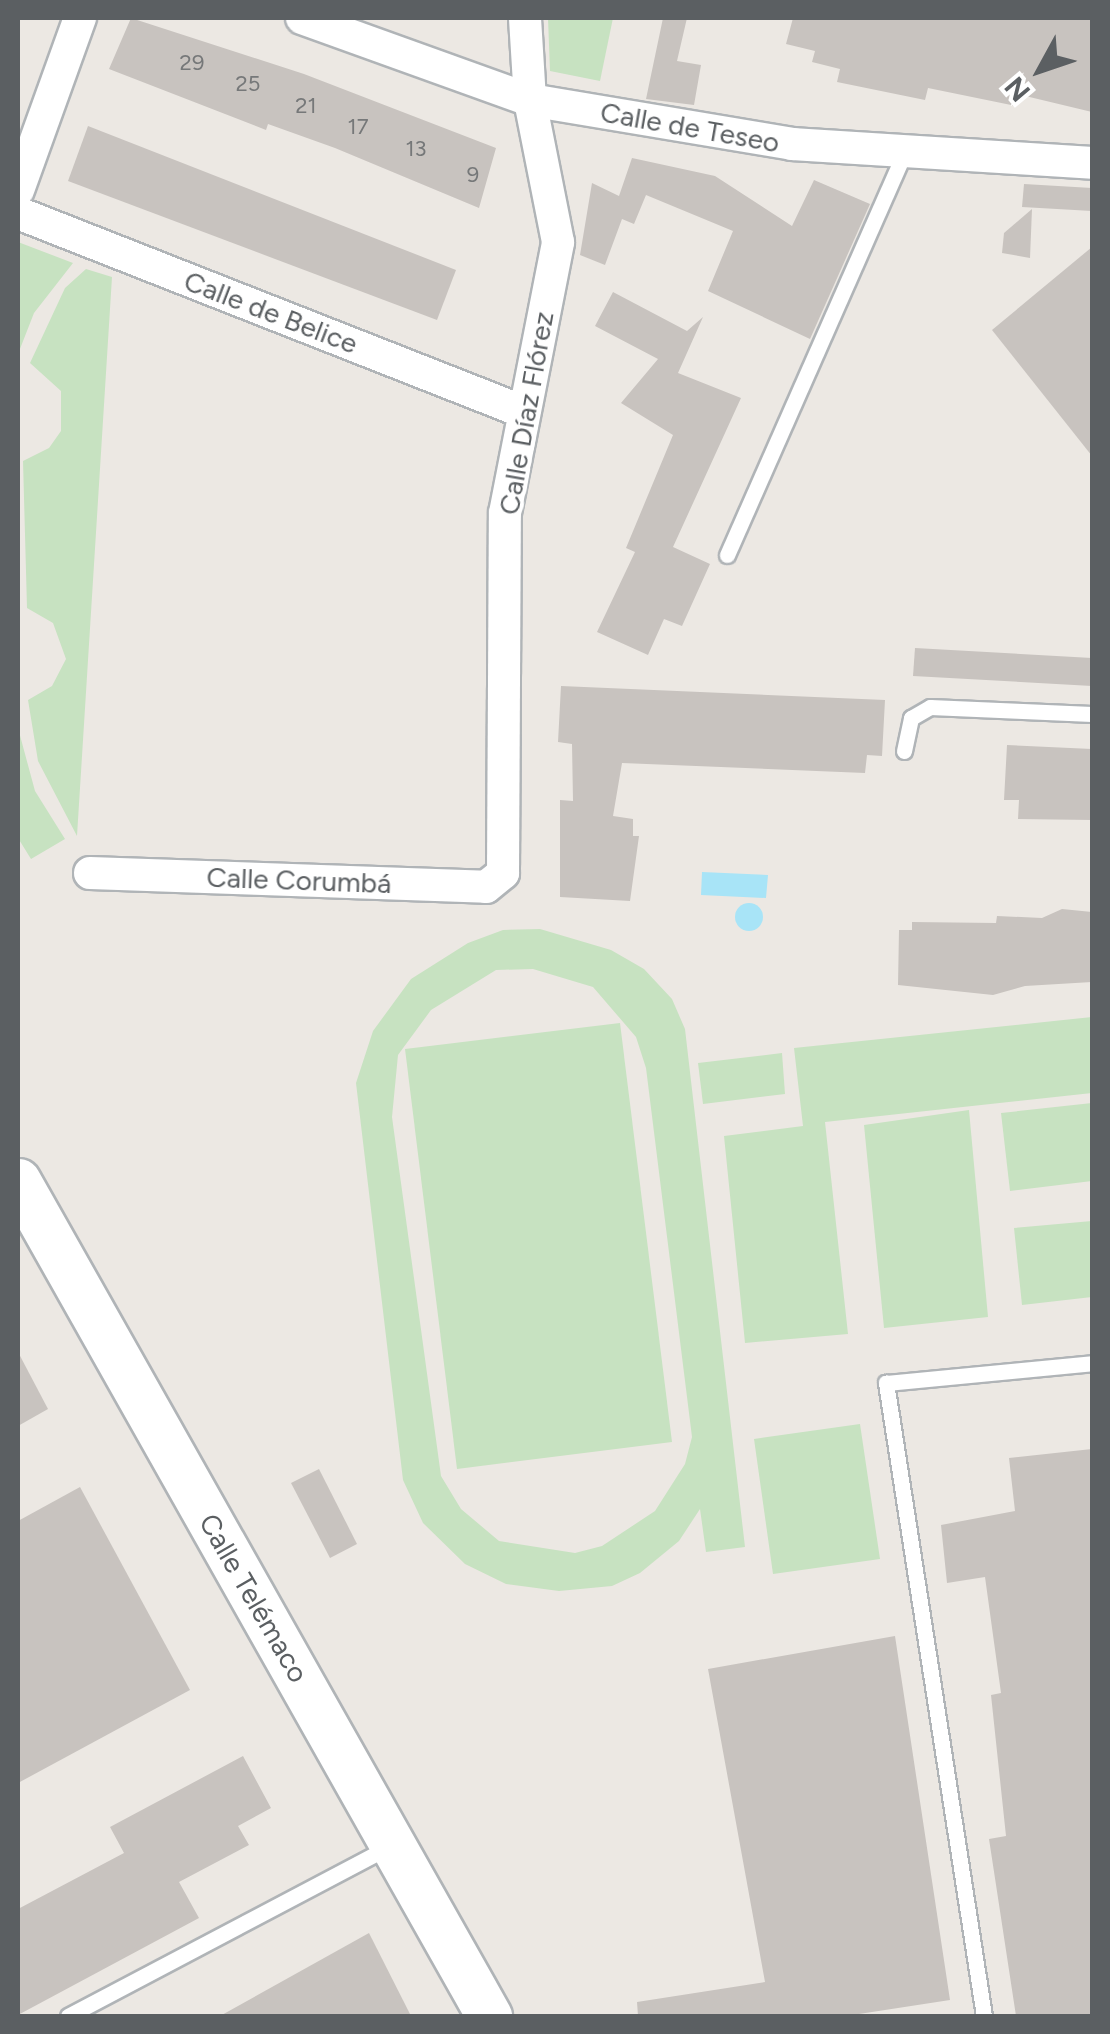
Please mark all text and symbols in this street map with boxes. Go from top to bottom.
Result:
north arrow [990,20,1090,120]
house number: 29 [180,50,204,76]
text: N [997,70,1037,109]
house number: 25 [236,71,260,97]
house number: 21 [295,93,317,119]
street label: Calle de Teseo [598,95,782,159]
house number: 17 [348,114,368,140]
house number: 13 [405,136,427,162]
house number: 9 [467,162,479,188]
street label: Calle de Belice [180,264,362,360]
street label: Calle Díaz Flórez [492,309,560,517]
street label: Calle Corumbá [206,860,392,900]
street label: Calle Telémaco [192,1508,316,1688]

